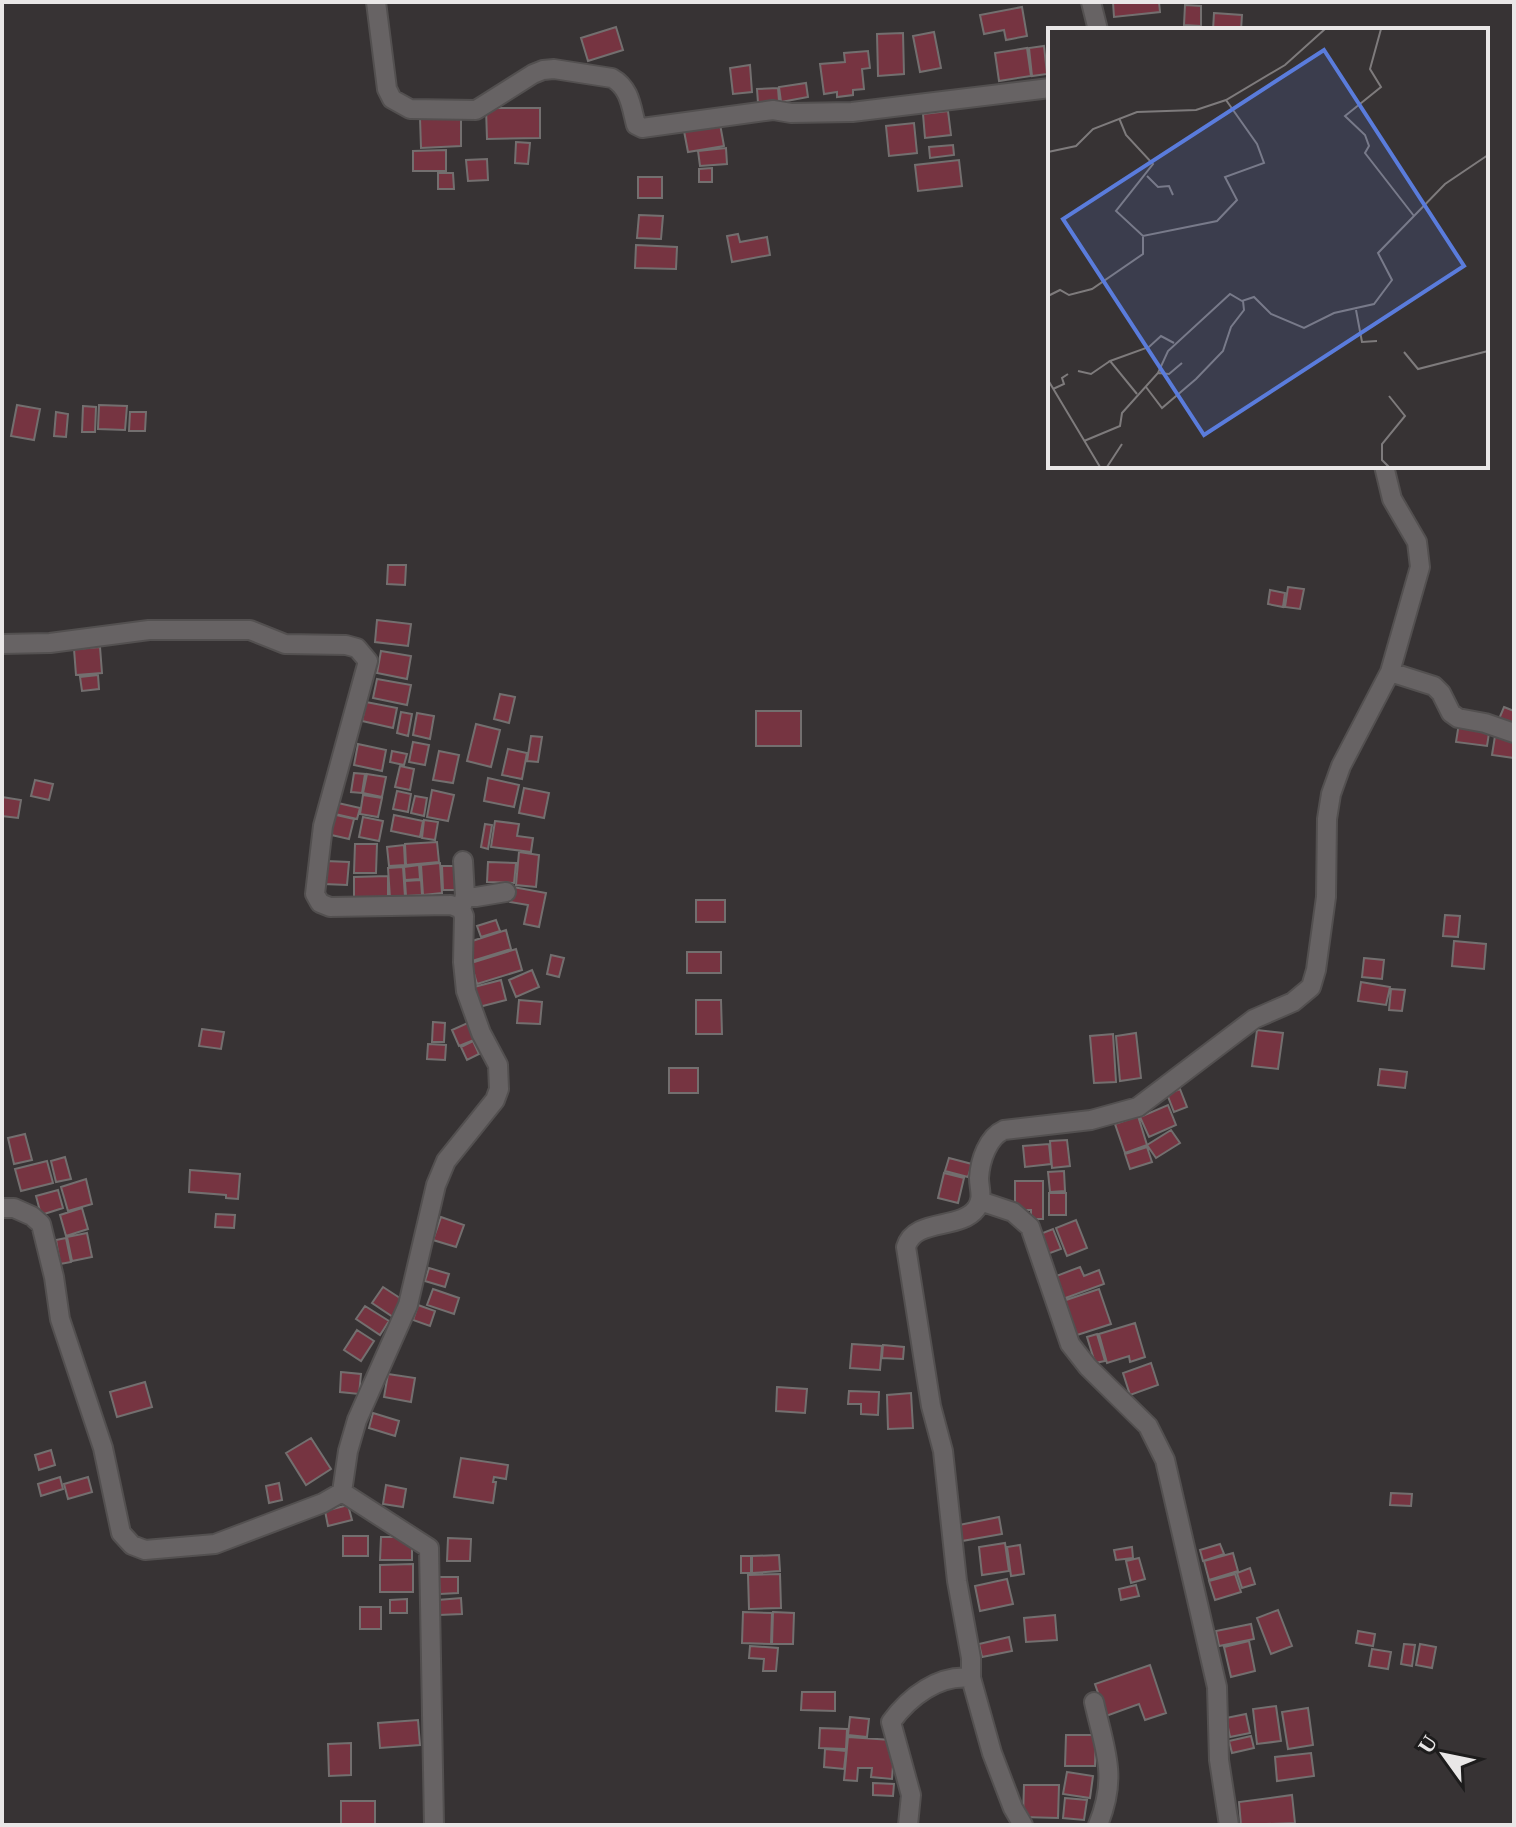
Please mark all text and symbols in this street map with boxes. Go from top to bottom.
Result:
inset map [1048,28,1488,468]
north arrow [1404,1715,1484,1795]
text: U [1413,1731,1443,1758]

